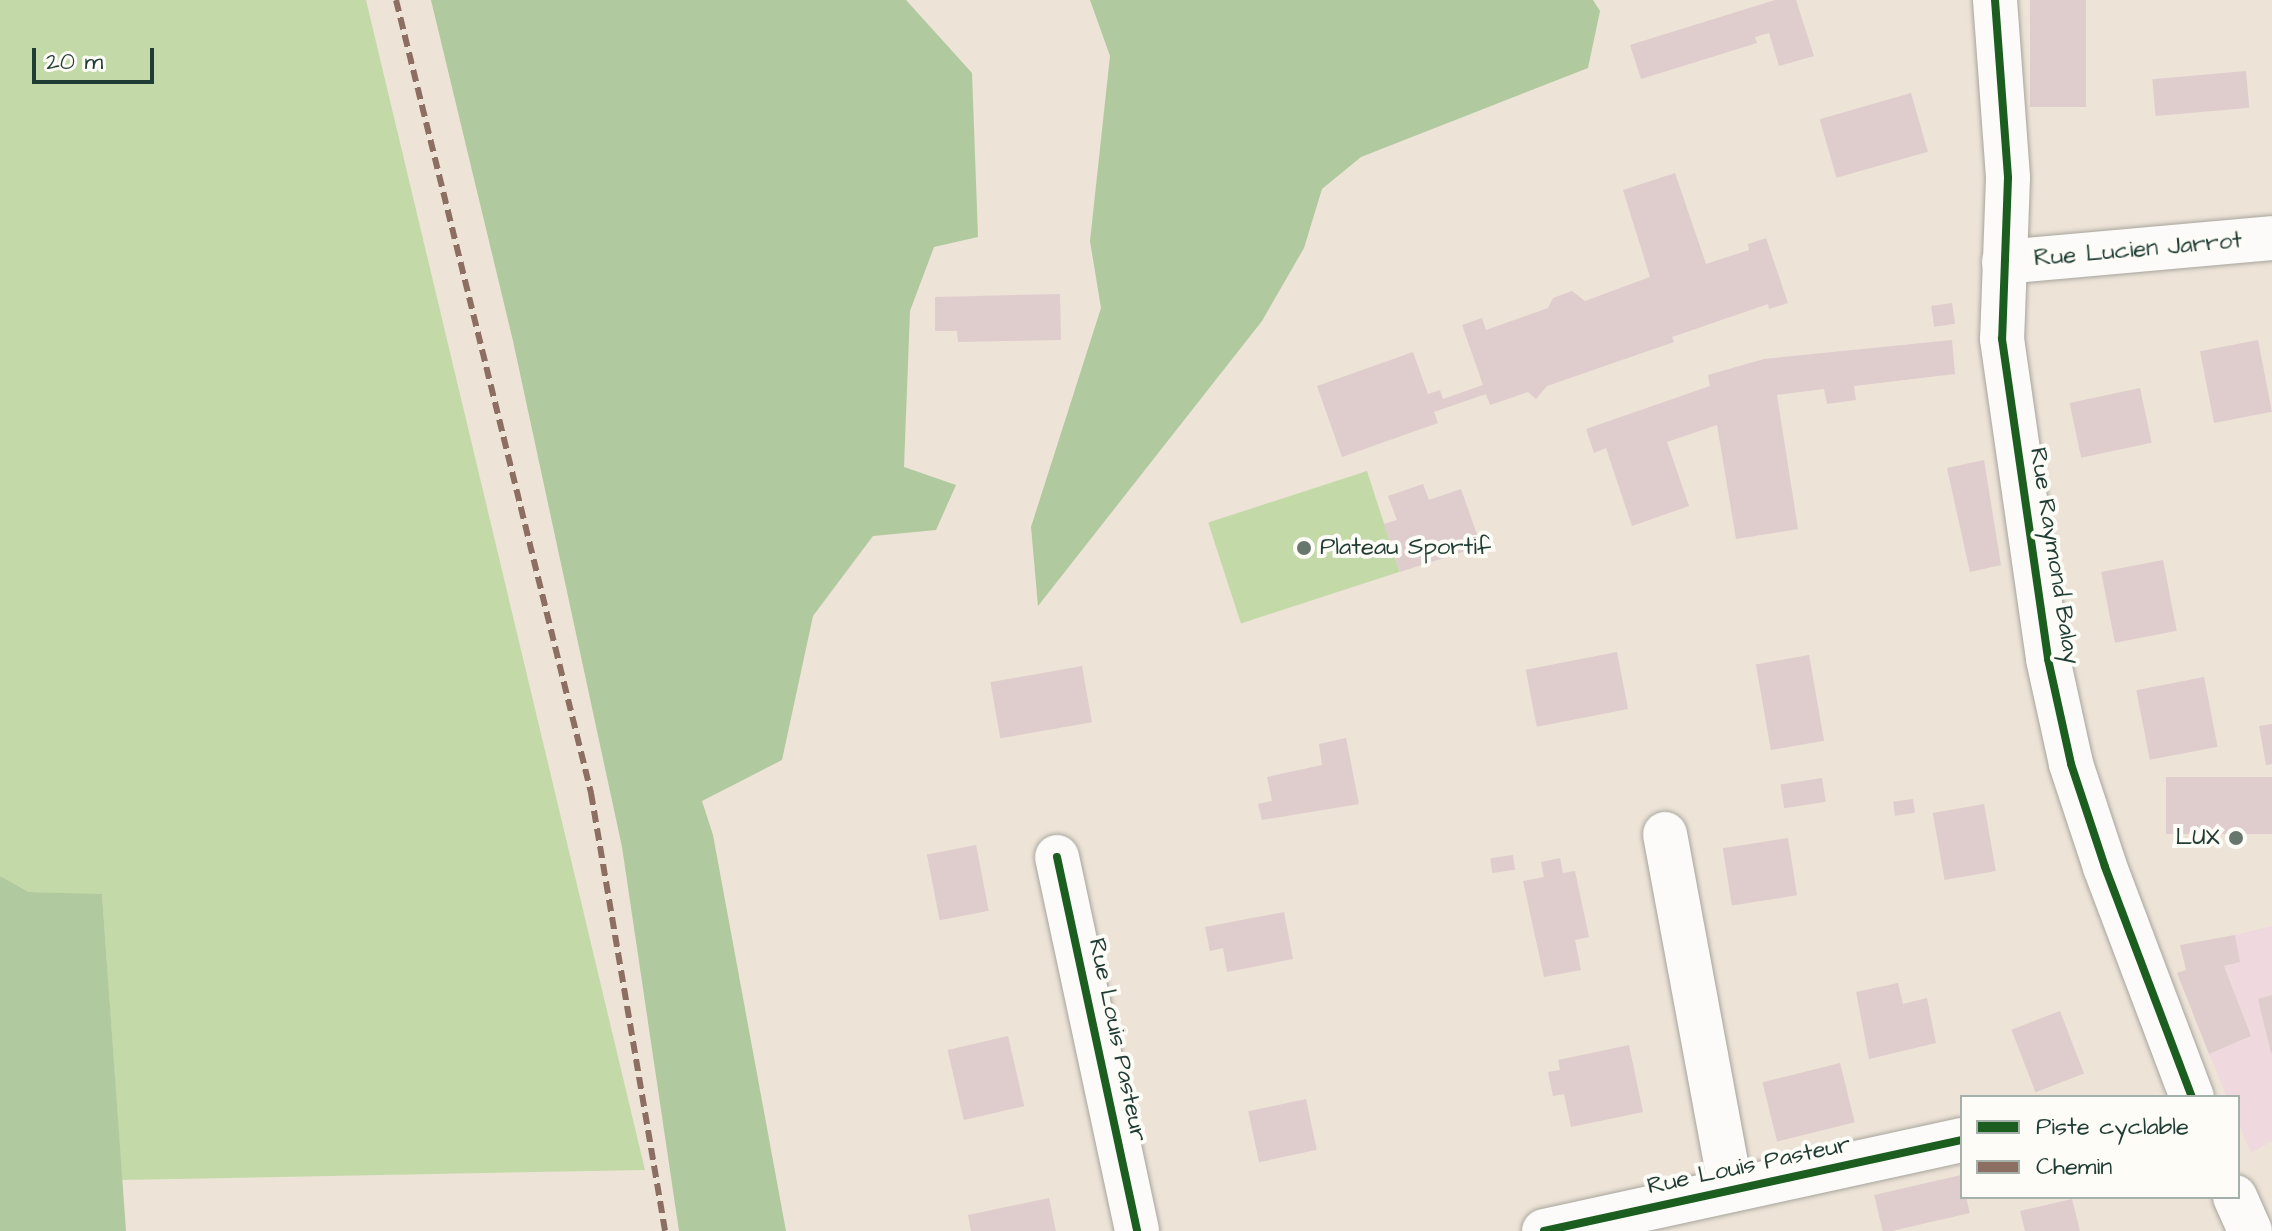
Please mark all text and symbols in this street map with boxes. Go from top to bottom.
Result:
scale bar [36,32,158,82]
text: 20 m [46,45,103,79]
street label: Rue Lucien Jarrot [2033,227,2243,273]
street label: Rue Raymond Balay [2023,446,2085,666]
place label: Plateau Sportif [1320,534,1491,562]
marker: Plateau Sportif [1295,539,1313,557]
place label: LUX [2176,824,2220,852]
marker: LUX [2227,829,2245,847]
street label: Rue Louis Pasteur [1081,936,1153,1144]
legend [1960,1095,2240,1199]
text: Piste cyclable [2036,1110,2189,1144]
street label: Rue Louis Pasteur [1645,1130,1853,1202]
text: Chemin [2036,1150,2112,1184]

